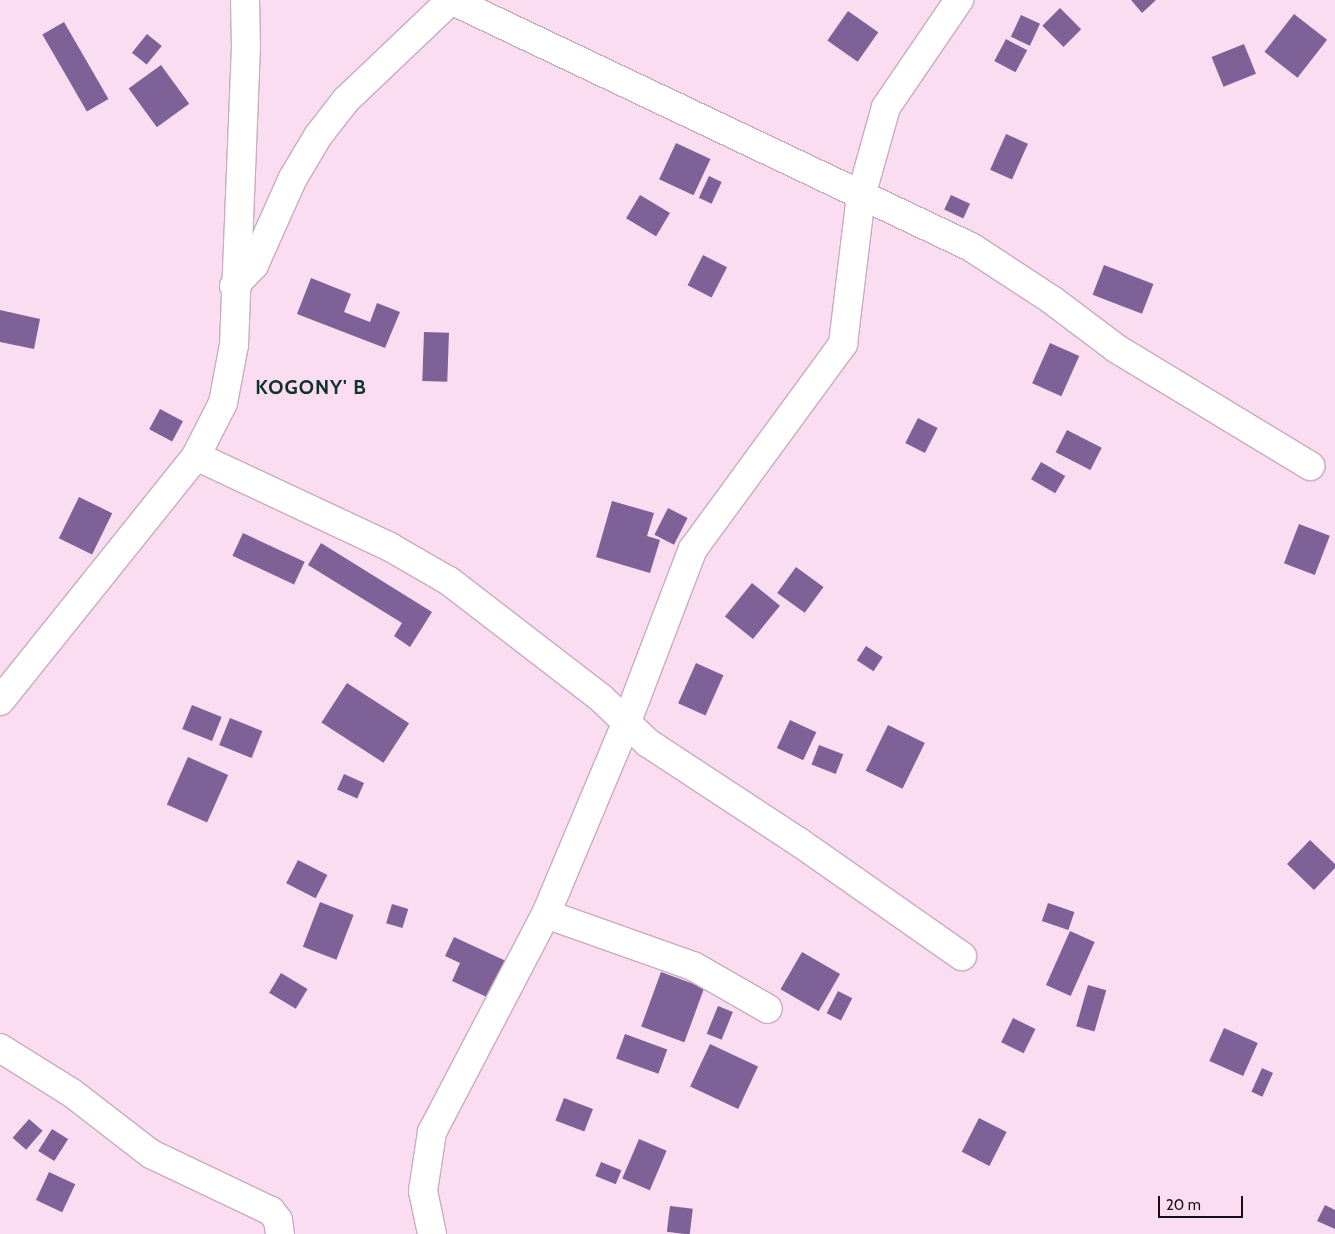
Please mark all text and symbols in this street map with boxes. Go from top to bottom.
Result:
district label: KOGONY' B [254,375,368,399]
scale bar [1160,1186,1245,1218]
text: 20 m [1166,1196,1201,1214]

